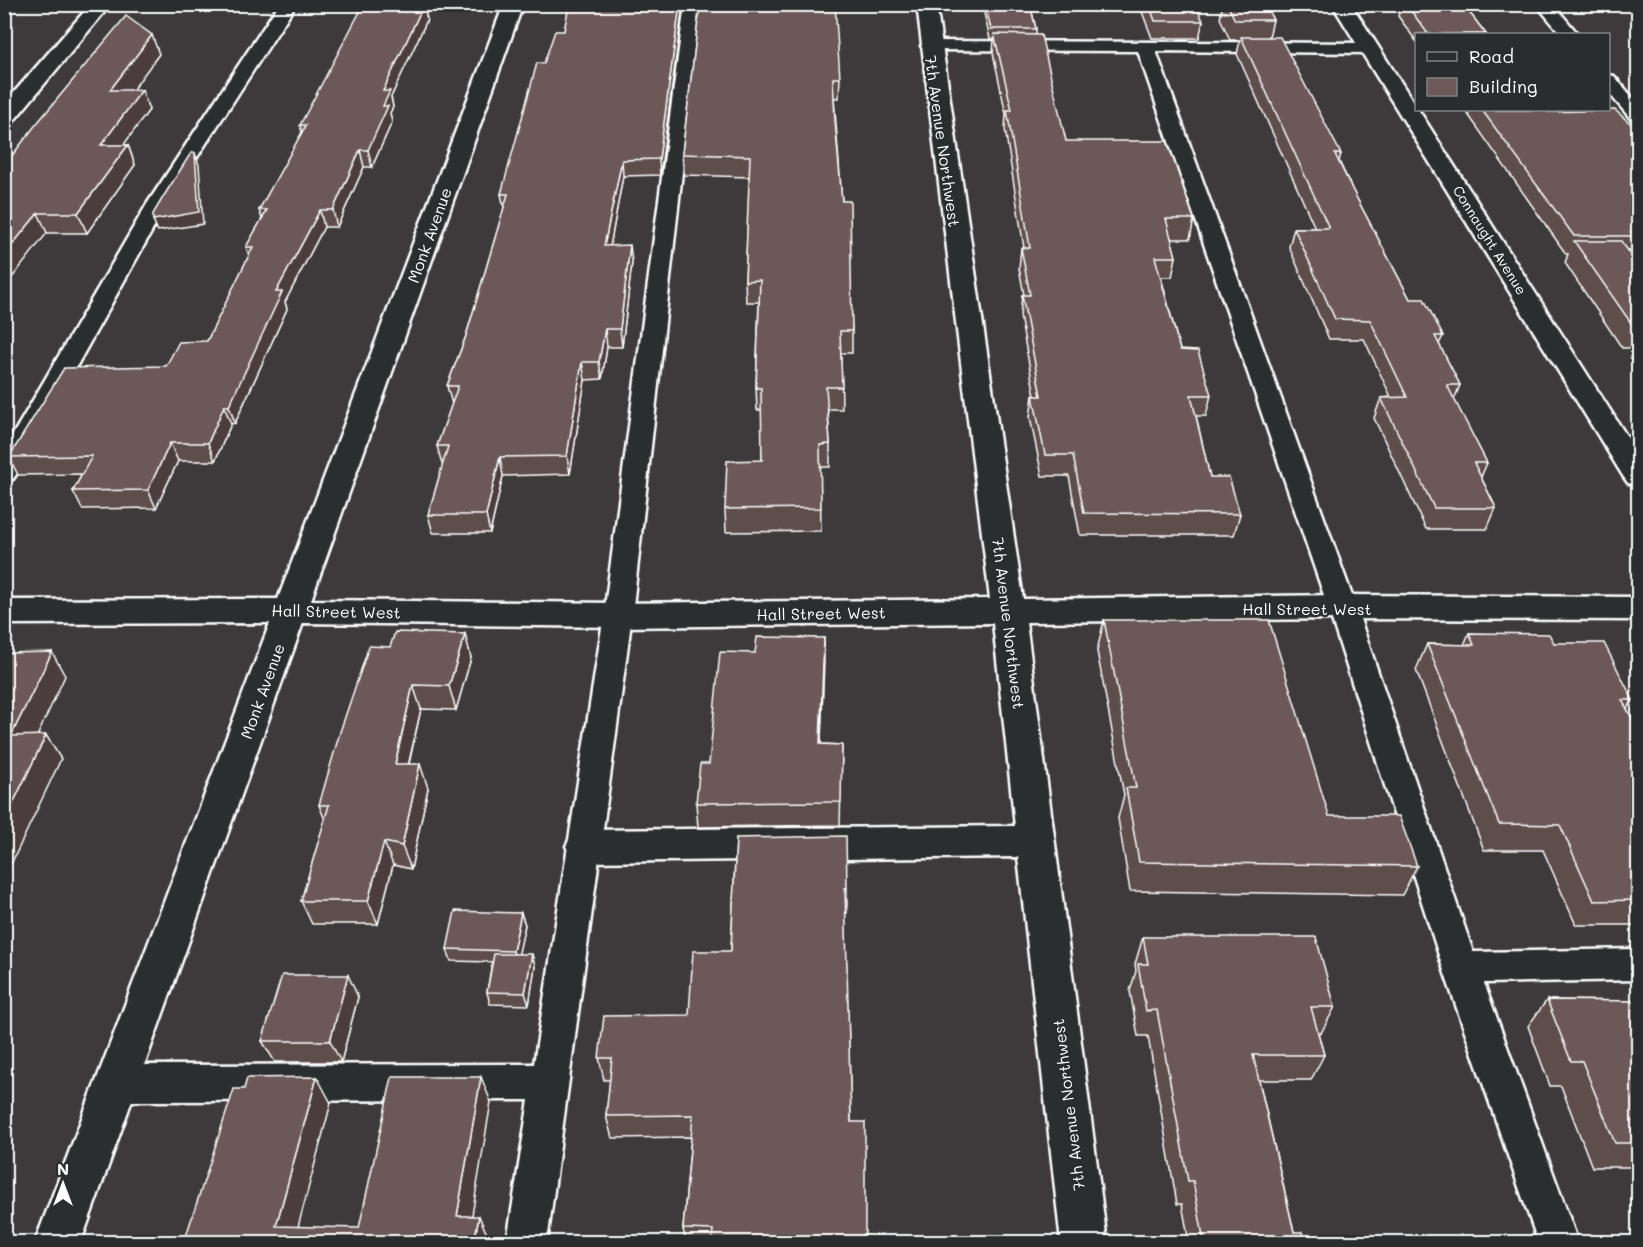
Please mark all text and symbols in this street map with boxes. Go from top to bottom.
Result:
legend [1415,33,1610,111]
text: Road [1469,44,1514,68]
street label: 7th Avenue Northwest [921,54,965,228]
text: Building [1469,74,1537,98]
street label: Connaught Avenue [1449,182,1531,298]
street label: Monk Avenue [402,184,456,286]
street label: 7th Avenue Northwest [988,536,1030,710]
street label: Hall Street West [1242,598,1372,619]
street label: Hall Street West [271,599,401,623]
street label: Hall Street West [756,601,886,625]
street label: Monk Avenue [235,640,289,742]
street label: 7th Avenue Northwest [1047,1018,1089,1192]
north arrow [33,1154,93,1214]
text: N [57,1158,69,1179]

